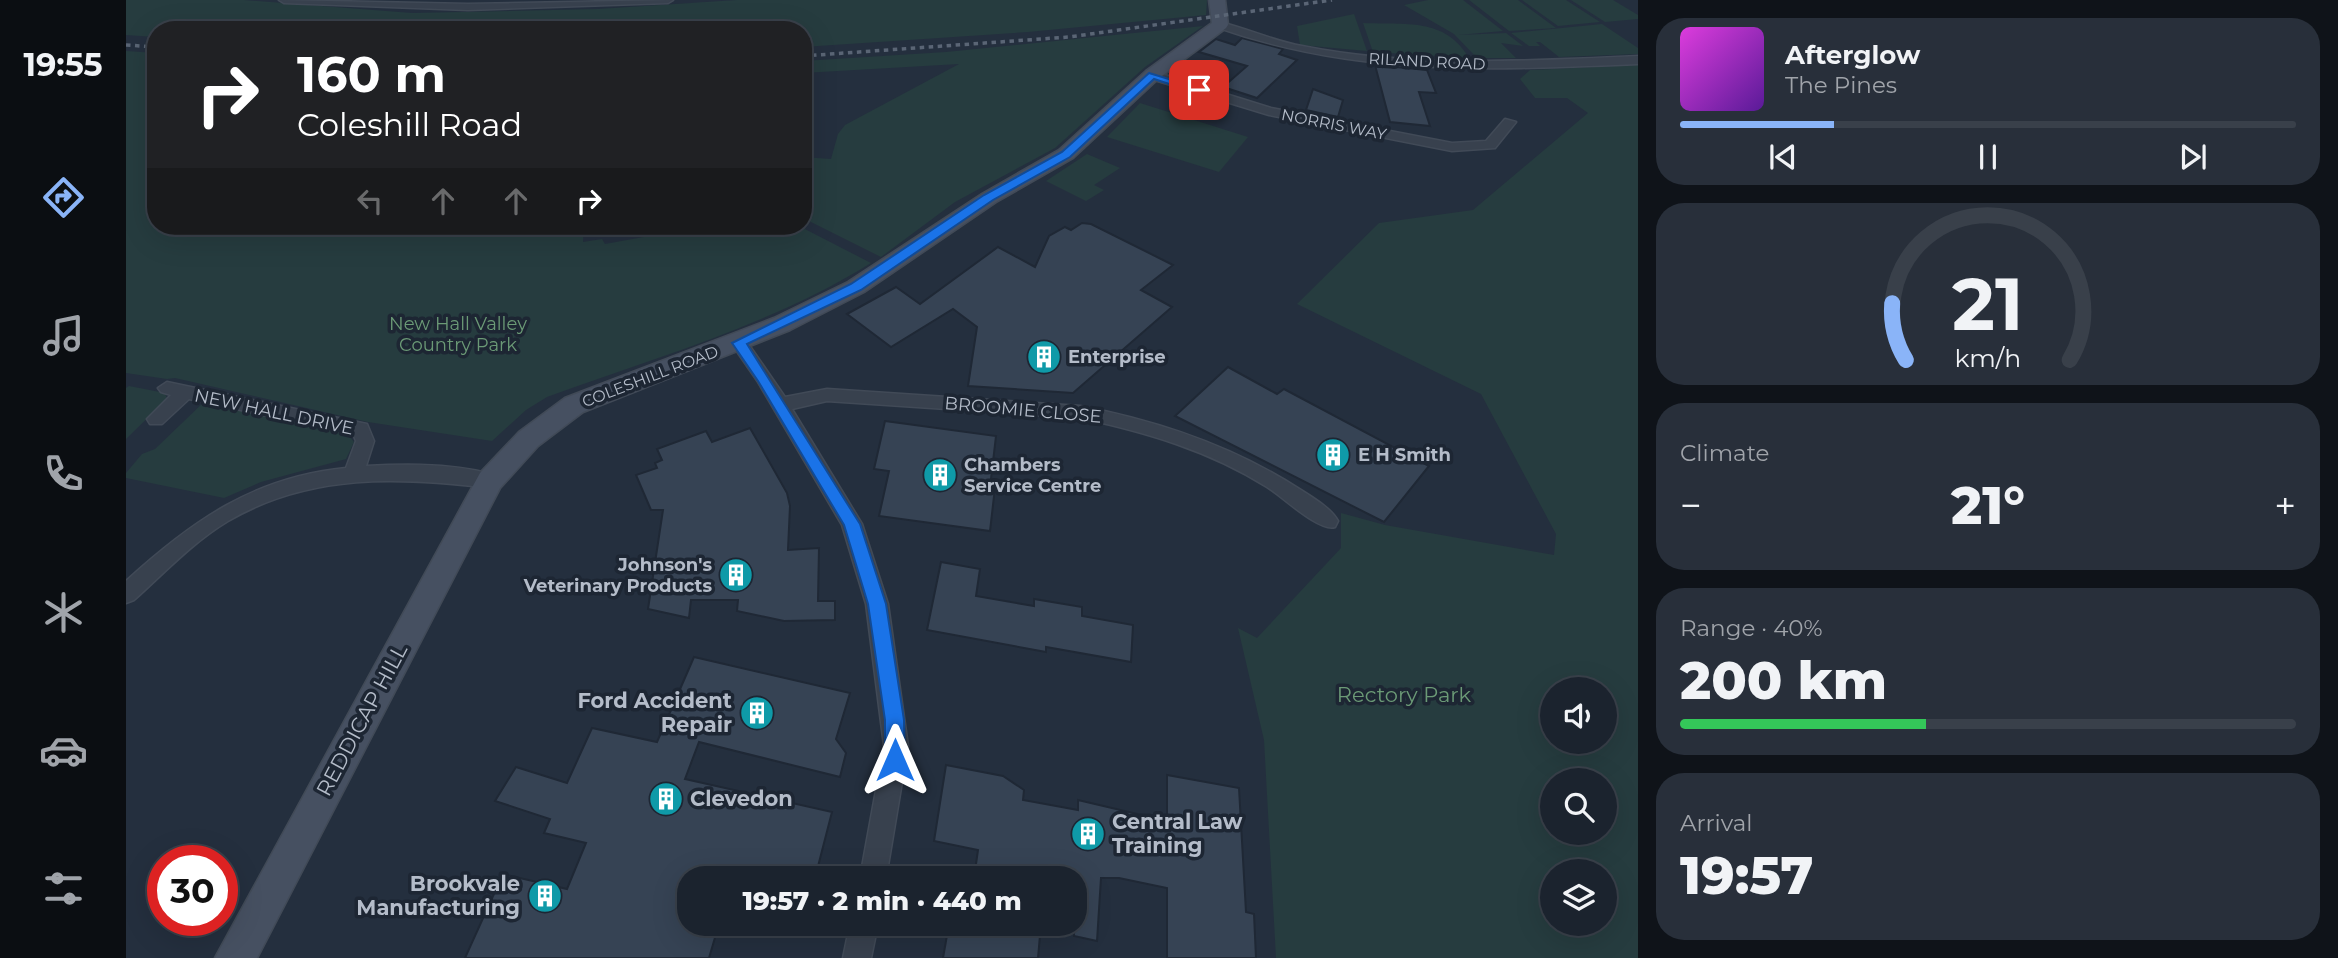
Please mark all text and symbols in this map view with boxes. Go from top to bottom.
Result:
text: Afterglow [1785,39,1920,71]
text: 19:55 [23,45,103,84]
text: 160 m [297,45,446,104]
icon: right [182,49,273,140]
street label: RILAND ROAD [1368,49,1486,74]
pin [1169,60,1229,120]
icon: arrive [1180,71,1218,109]
text: The Pines [1785,71,1897,99]
text: Coleshill Road [297,105,522,144]
street label: NORRIS WAY [1280,105,1389,144]
icon: previous [1764,138,1802,176]
icon: pause [1969,138,2007,176]
icon: next [2174,138,2212,176]
icon: directions [39,173,88,222]
icon: left [351,182,389,220]
icon: ahead [424,182,462,220]
icon: ahead [497,182,535,220]
icon: right [570,182,608,220]
text: 21 [1952,260,2024,348]
icon: music [39,311,88,360]
park label: New Hall Valley Country Park [389,313,527,356]
building icon: Enterprise [1025,338,1063,376]
street label: COLESHILL ROAD [579,342,721,411]
text: km/h [1955,343,2021,373]
place label: Enterprise [1068,346,1166,368]
street label: NEW HALL DRIVE [192,384,356,440]
street label: BROOMIE CLOSE [944,392,1102,428]
building icon: E H Smith [1314,436,1352,474]
text: Climate [1680,439,1769,467]
place label: E H Smith [1358,444,1451,466]
icon: phone [39,449,88,498]
place label: Chambers Service Centre [964,454,1101,497]
building icon: Chambers Service Centre [921,456,959,494]
text: 21° [1951,474,2025,537]
text: − [1680,482,1702,529]
text: + [2274,482,2296,529]
place label: Johnson's Veterinary Products [523,554,712,597]
building icon: Johnson's Veterinary Products [717,556,755,594]
icon: climate [39,588,88,637]
text: Range · 40% [1680,614,1823,642]
street label: REDDICAP HILL [311,639,412,800]
text: 200 km [1680,649,1887,712]
map controls [1540,677,1617,936]
button: sound [1540,677,1617,754]
park label: Rectory Park [1337,682,1472,707]
place label: Ford Accident Repair [577,688,732,737]
building icon: Ford Accident Repair [738,694,776,732]
position arrow [858,723,932,797]
icon: car [39,726,88,775]
button: search [1540,768,1617,845]
building icon: Clevedon [647,780,685,818]
place label: Clevedon [690,786,793,811]
place label: Central Law Training [1112,809,1243,858]
text: Arrival [1680,809,1753,837]
building icon: Central Law Training [1069,815,1107,853]
text: 19:57 [1680,844,1813,907]
speed limit sign: 30 [147,845,238,936]
button: layers [1540,859,1617,936]
icon: filters [39,864,88,913]
place label: Brookvale Manufacturing [356,871,520,920]
building icon: Brookvale Manufacturing [526,877,564,915]
text: 19:57 · 2 min · 440 m [742,885,1022,917]

